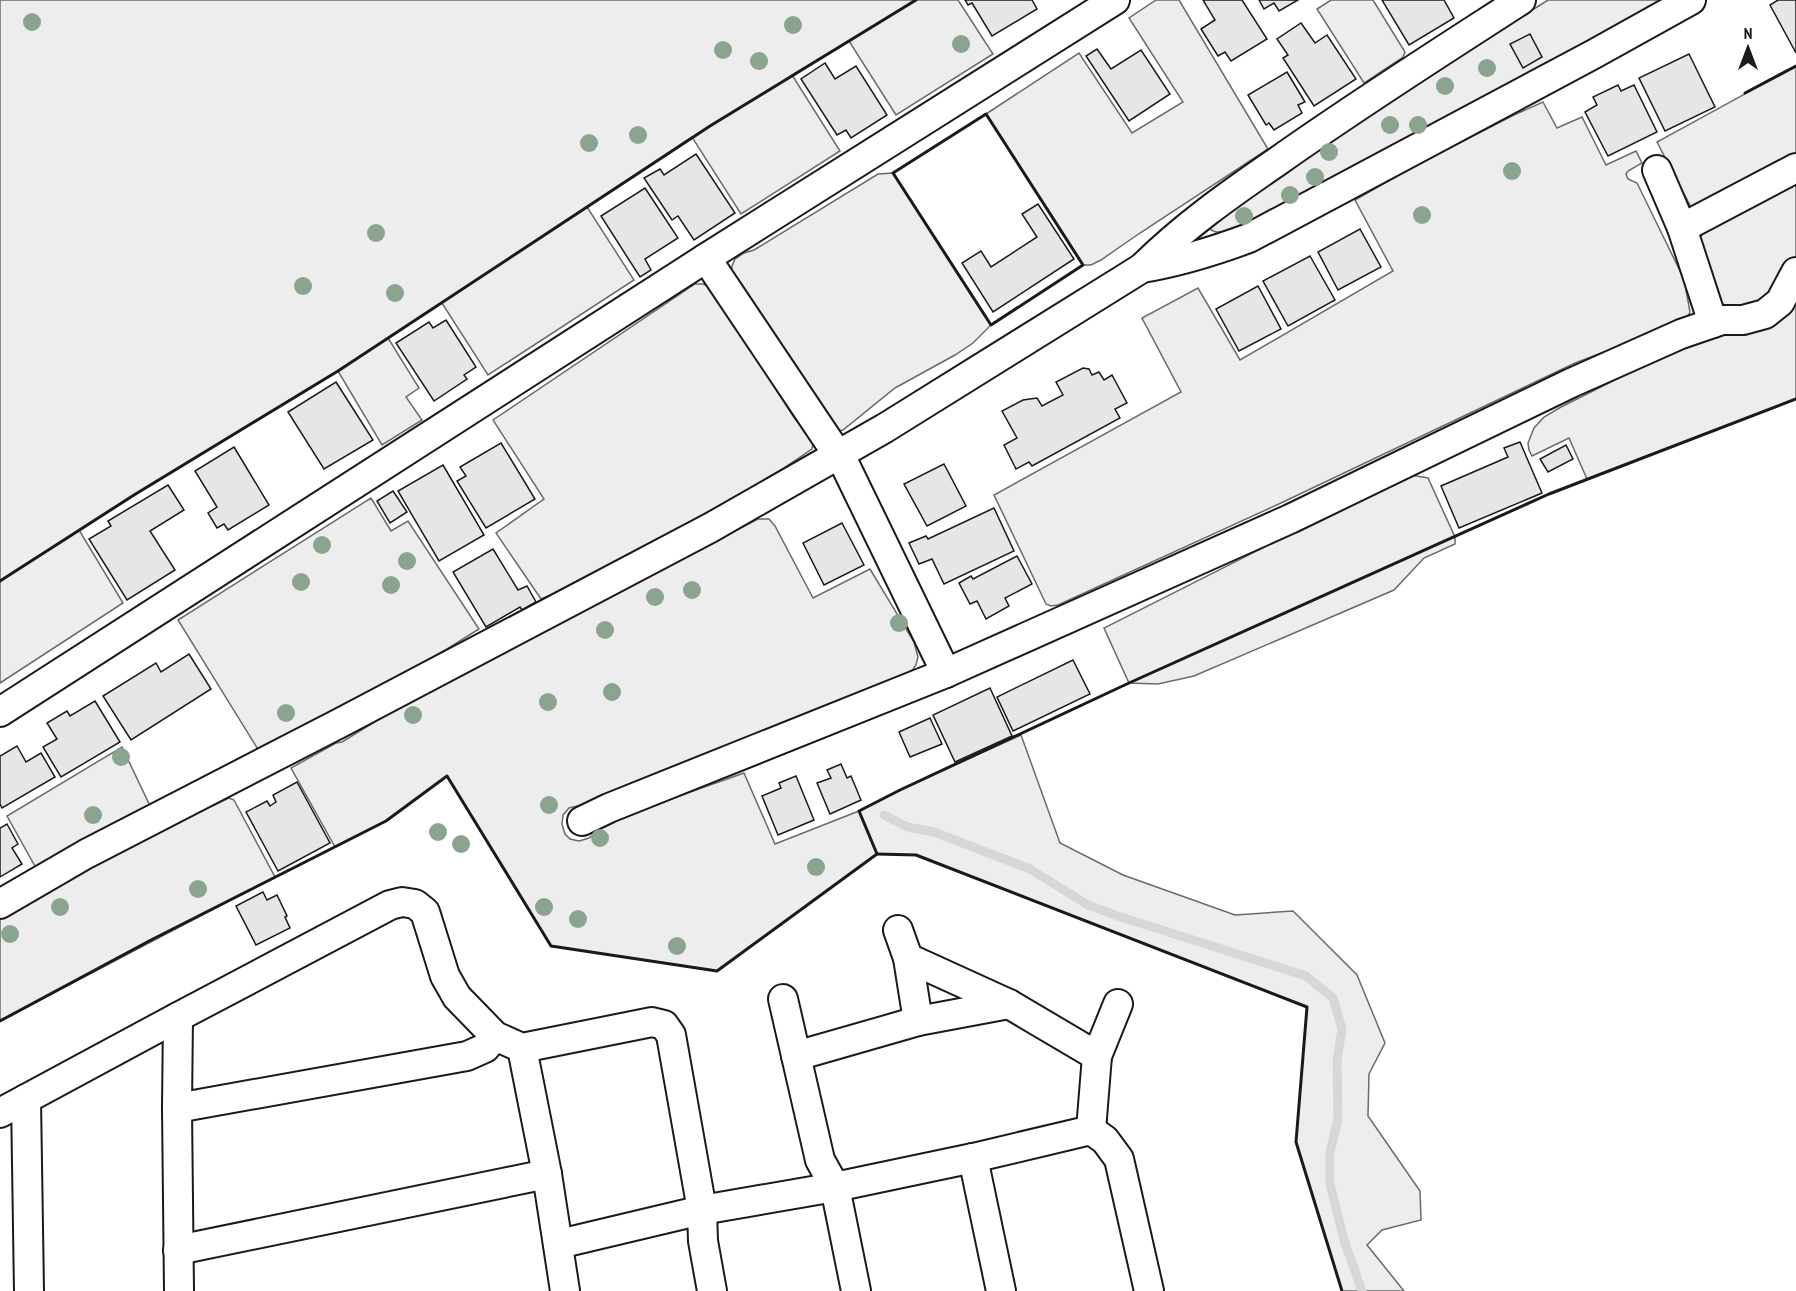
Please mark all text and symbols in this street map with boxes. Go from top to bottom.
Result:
north arrow [1718,18,1778,78]
text: N [1744,23,1752,43]

